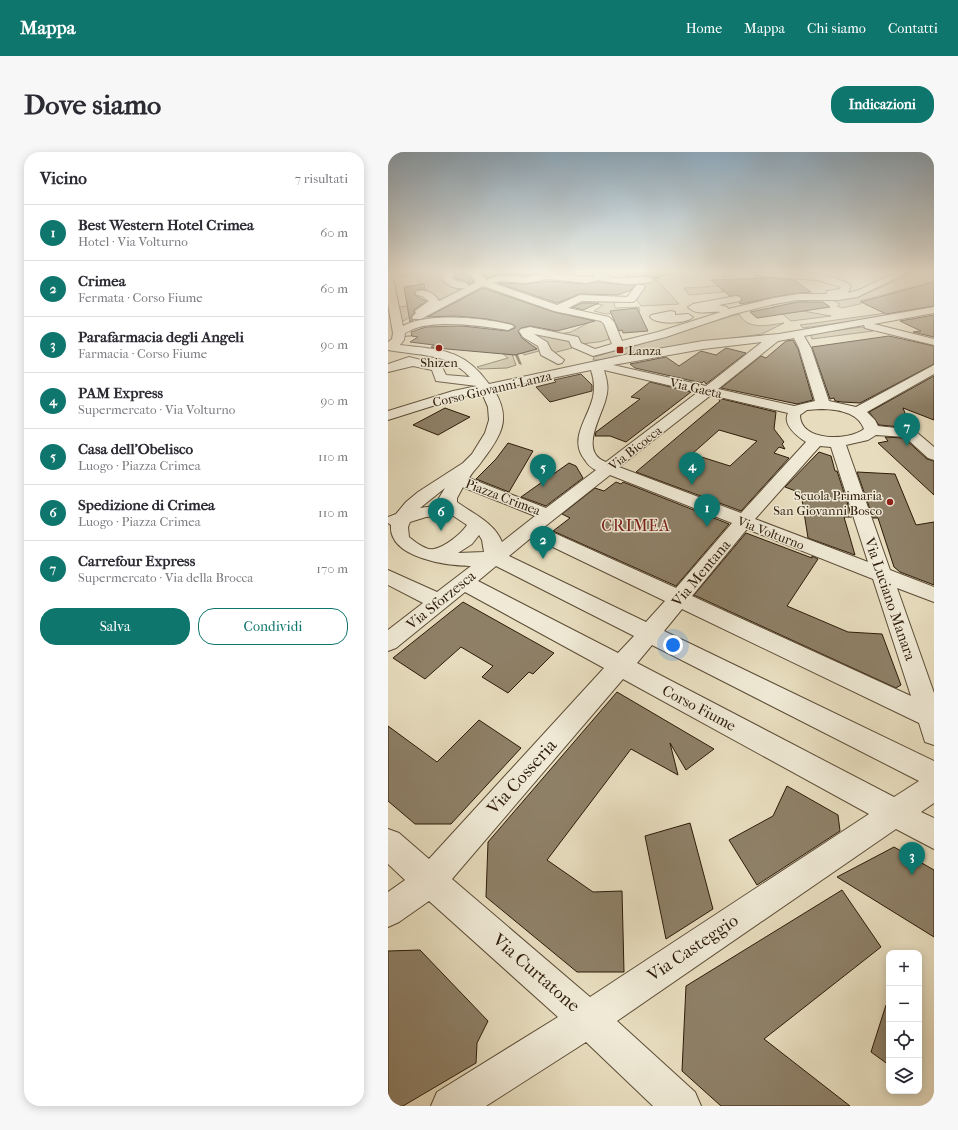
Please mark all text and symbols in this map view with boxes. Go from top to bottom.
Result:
text: Mappa [20,17,76,39]
text: Home [686,20,722,37]
text: Mappa [744,20,785,37]
text: Chi siamo [807,20,866,37]
text: Contatti [888,20,938,37]
button: Indicazioni [831,86,934,123]
text: Dove siamo [24,88,161,121]
text: Vicino [40,168,87,188]
text: 7 risultati [295,171,348,186]
text: Best Western Hotel Crimea [78,216,254,234]
text: 1 [51,225,55,240]
text: 60 m [320,225,348,240]
text: Hotel · Via Volturno [78,234,188,249]
text: Crimea [78,272,126,290]
text: 2 [50,281,56,296]
text: 60 m [320,281,348,296]
text: Fermata · Corso Fiume [78,290,203,305]
text: Parafarmacia degli Angeli [78,328,244,346]
text: 3 [50,337,56,352]
text: 90 m [320,337,348,352]
marker: Shizen [434,343,444,353]
place label: Lanza [628,343,662,358]
marker: Lanza [615,345,625,355]
text: Farmacia · Corso Fiume [78,346,207,361]
place label: Shizen [420,355,458,370]
street label: Corso Giovanni Lanza [431,368,554,410]
street label: Via Gaeta [667,374,725,402]
text: PAM Express [78,384,163,402]
text: 4 [49,393,57,408]
text: 90 m [320,393,348,408]
text: Supermercato · Via Volturno [78,402,235,417]
pin: 7 [894,413,920,446]
street label: Via Bicocca [605,422,665,474]
text: Casa dell'Obelisco [78,440,193,458]
text: 5 [50,449,56,464]
text: 110 m [318,449,348,464]
pin: 4 [679,452,705,485]
pin: 5 [530,454,556,487]
text: Luogo · Piazza Crimea [78,458,201,473]
street label: Piazza Crimea [463,476,544,519]
place label: Scuola Primaria San Giovanni Bosco [773,488,883,518]
pin: 1 [694,494,720,527]
text: Spedizione di Crimea [78,496,215,514]
marker: Scuola Primaria San Giovanni Bosco [885,497,895,507]
pin: 6 [428,498,454,531]
text: 6 [49,505,57,520]
text: 110 m [318,505,348,520]
street label: Via Volturno [735,513,807,553]
text: Luogo · Piazza Crimea [78,514,201,529]
district label: CRIMEA [601,516,671,535]
pin: 2 [530,526,556,559]
street label: Via Luciano Manara [860,534,920,664]
street label: Via Mentana [667,535,735,611]
text: Carrefour Express [78,552,195,570]
text: 7 [50,561,56,576]
text: 170 m [316,561,348,576]
street label: Via Sforzesca [402,566,480,634]
text: Supermercato · Via della Brocca [78,570,253,585]
button: Salva [40,608,190,645]
button: Condividi [198,608,348,645]
your location [663,635,683,655]
street label: Corso Fiume [659,681,739,735]
street label: Via Cosseria [482,735,562,820]
pin: 3 [899,842,925,875]
street label: Via Casteggio [643,910,742,987]
street label: Via Curtatone [487,929,584,1017]
map controls [886,950,922,1094]
button: + [886,950,922,986]
button: − [886,986,922,1022]
button: locate [886,1022,922,1058]
button: layers [886,1058,922,1094]

